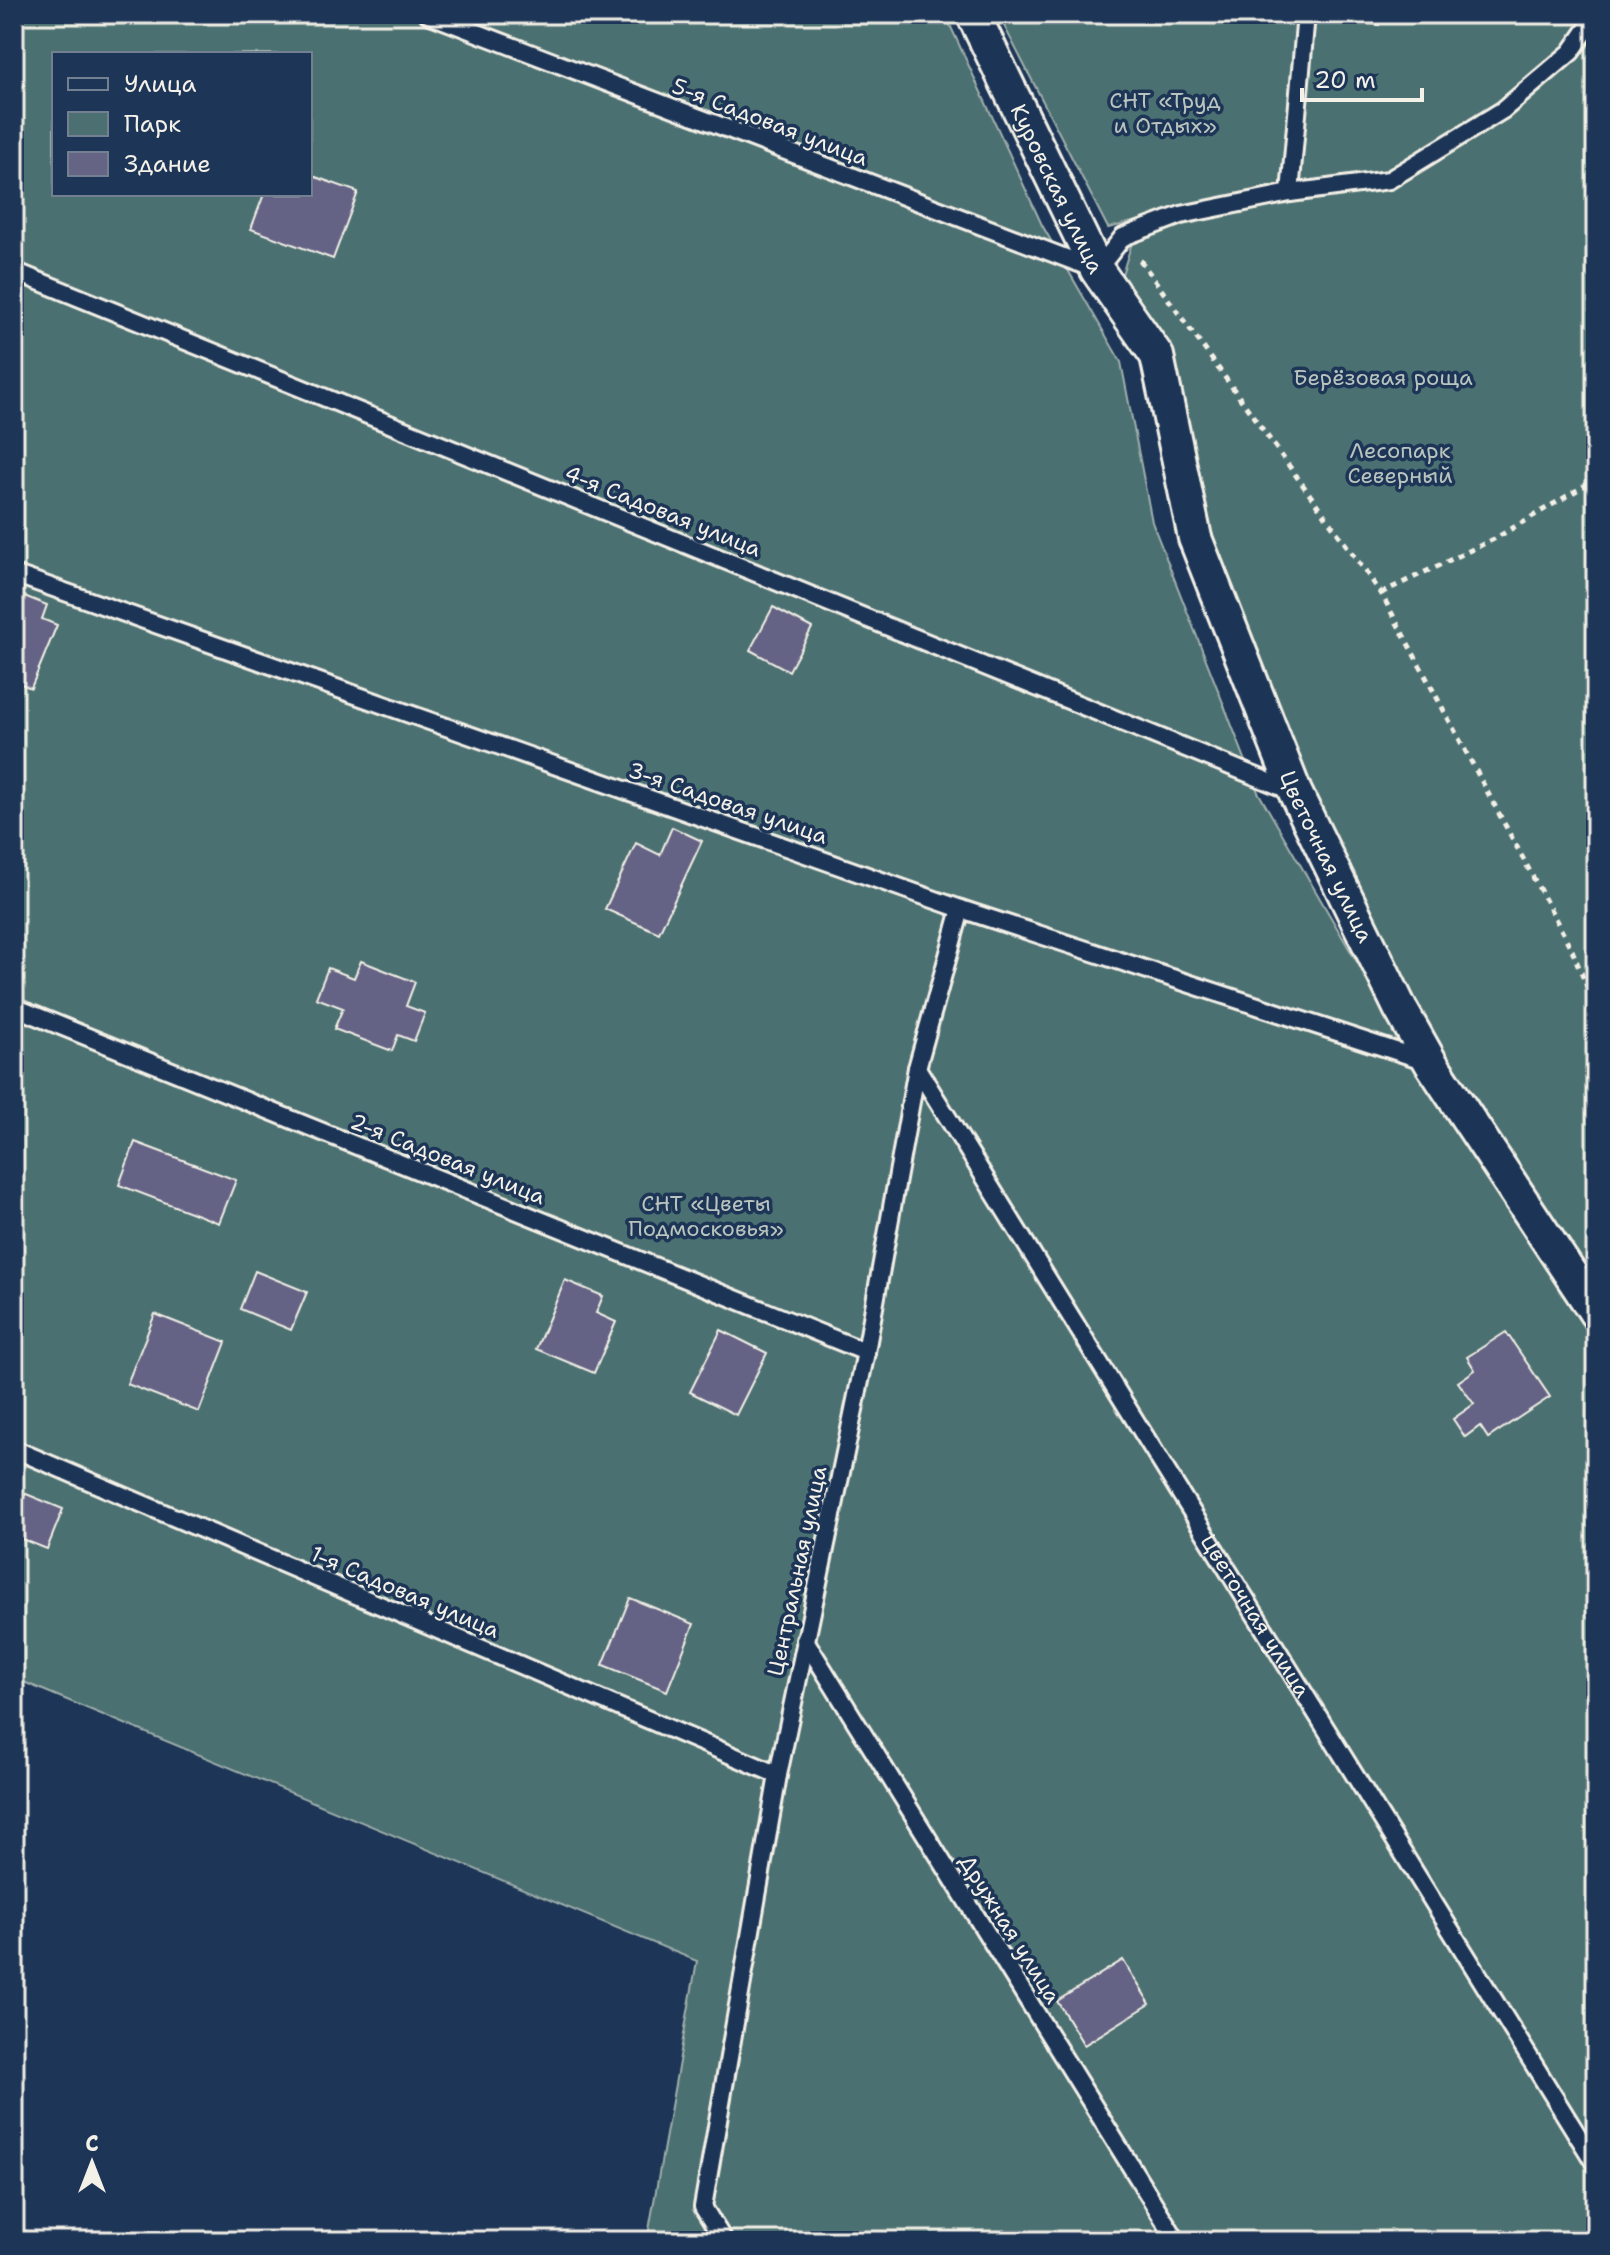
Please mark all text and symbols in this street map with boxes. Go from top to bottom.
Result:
legend [52,52,312,196]
scale bar [1302,52,1422,102]
text: 20 m [1314,64,1376,96]
text: Улица [124,68,197,100]
street label: 5-я Садовая улица [668,71,872,173]
park label: СНТ «Труд и Отдых» [1109,86,1221,140]
street label: Куровская улица [1004,99,1111,278]
text: Парк [124,108,181,140]
text: Здание [124,148,211,180]
park label: Берёзовая роща [1293,363,1473,392]
park label: Лесопарк Северный [1347,436,1453,490]
street label: 4-я Садовая улица [560,458,766,564]
street label: 3-я Садовая улица [624,755,832,851]
street label: Цветочная улица [1274,766,1381,947]
street label: 2-я Садовая улица [346,1107,550,1211]
park label: СНТ «Цветы Подмосковья» [628,1189,784,1243]
street label: Центральная улица [761,1463,833,1679]
street label: Цветочная улица [1194,1528,1318,1703]
street label: 1-я Садовая улица [306,1539,504,1645]
street label: Дружная улица [952,1849,1068,2009]
north arrow [52,2123,132,2203]
text: С [85,2129,99,2158]

